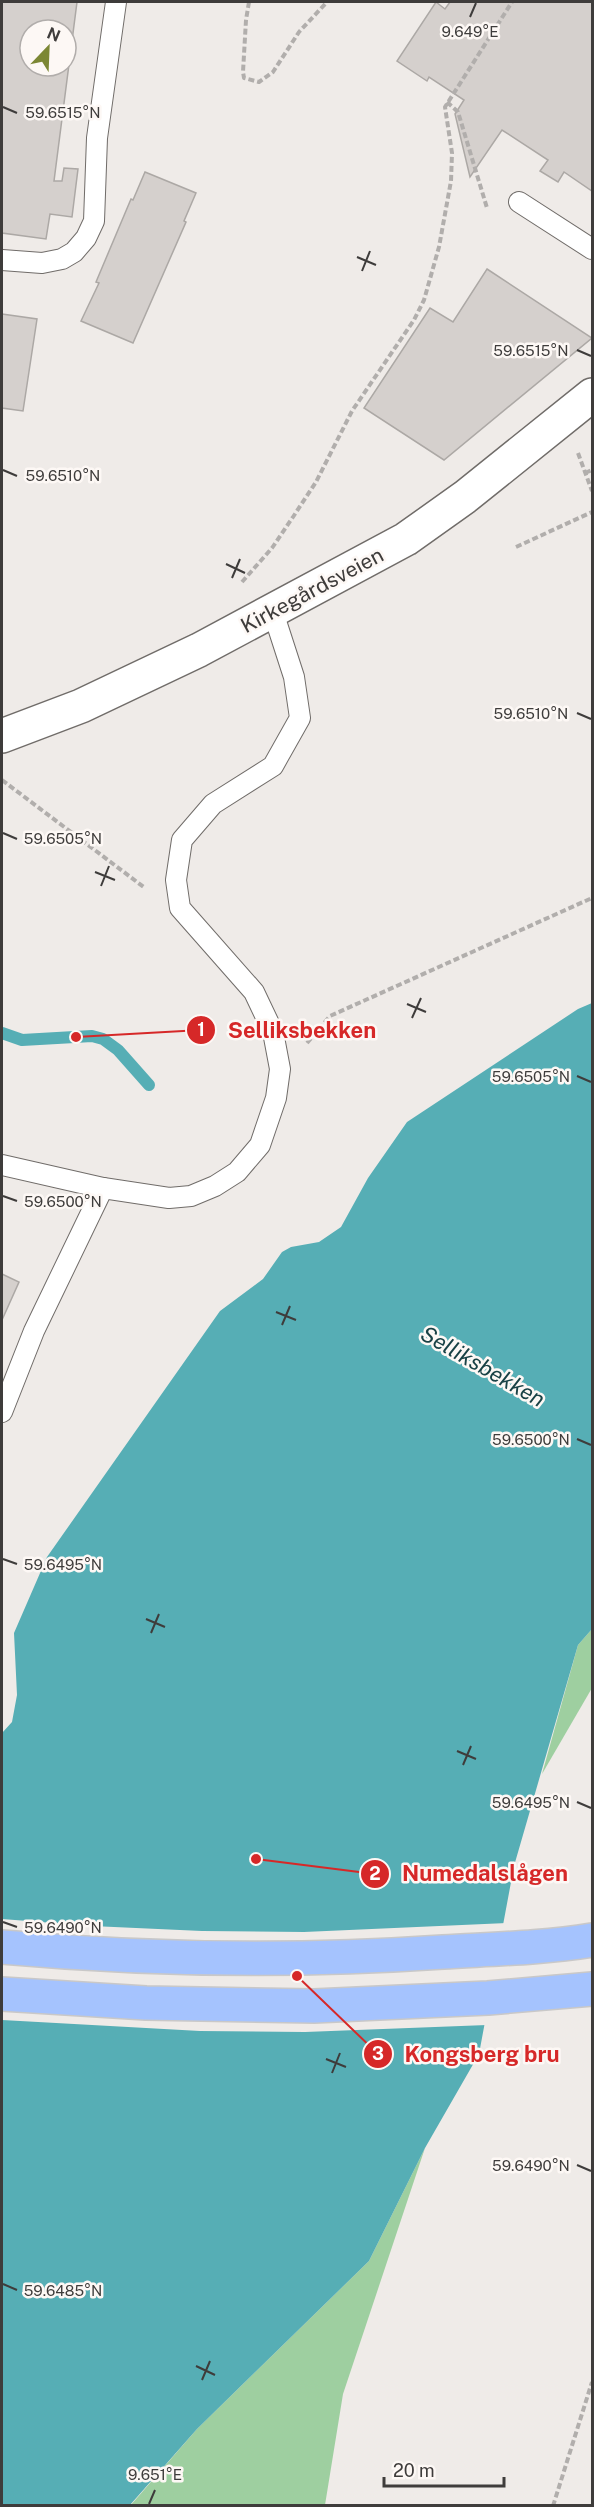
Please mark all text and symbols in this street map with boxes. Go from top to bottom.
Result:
north arrow [18,18,78,78]
text: N [44,23,63,46]
text: 9.649°E [441,23,499,40]
text: 59.6515°N [25,104,101,121]
text: 59.6515°N [493,342,569,359]
text: 59.6510°N [26,467,100,484]
street label: Kirkegårdsveien [236,542,388,638]
text: 59.6510°N [494,705,568,722]
text: 59.6505°N [24,830,102,847]
callout: Selliksbekken [186,1010,388,1050]
text: Selliksbekken [228,1017,376,1043]
text: 1 [197,1019,205,1040]
text: 59.6505°N [492,1068,570,1085]
text: 59.6500°N [24,1193,102,1210]
water label: Selliksbekken [416,1320,550,1412]
text: 59.6500°N [492,1431,570,1448]
text: 59.6495°N [24,1556,102,1573]
text: 59.6495°N [492,1794,570,1811]
callout: Numedalslågen [360,1854,580,1894]
text: Numedalslågen [402,1860,568,1886]
text: 2 [369,1863,381,1884]
text: 59.6490°N [24,1919,102,1936]
callout: Kongsberg bru [363,2034,572,2074]
text: Kongsberg bru [404,2041,560,2067]
text: 3 [372,2043,384,2064]
text: 59.6490°N [492,2157,570,2174]
text: 59.6485°N [24,2282,102,2299]
scale bar [384,2450,504,2488]
text: 20 m [393,2460,435,2481]
text: 9.651°E [128,2466,182,2483]

